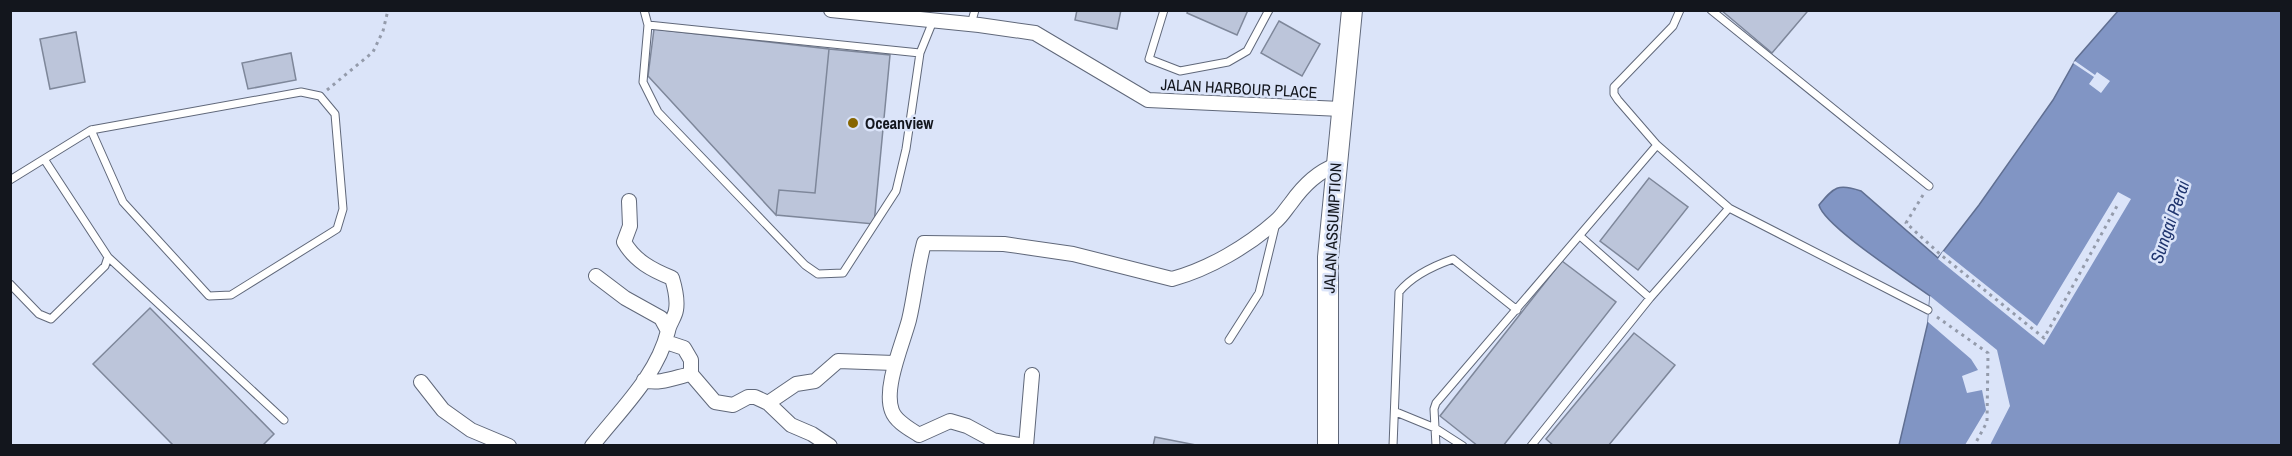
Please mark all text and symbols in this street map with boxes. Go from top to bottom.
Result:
street label: JALAN HARBOUR PLACE [1160,73,1318,103]
place label: Oceanview [865,112,934,134]
marker: Oceanview [846,116,860,130]
street label: JALAN ASSUMPTION [1318,162,1346,294]
water label: Sungai Perai [2144,177,2195,267]

